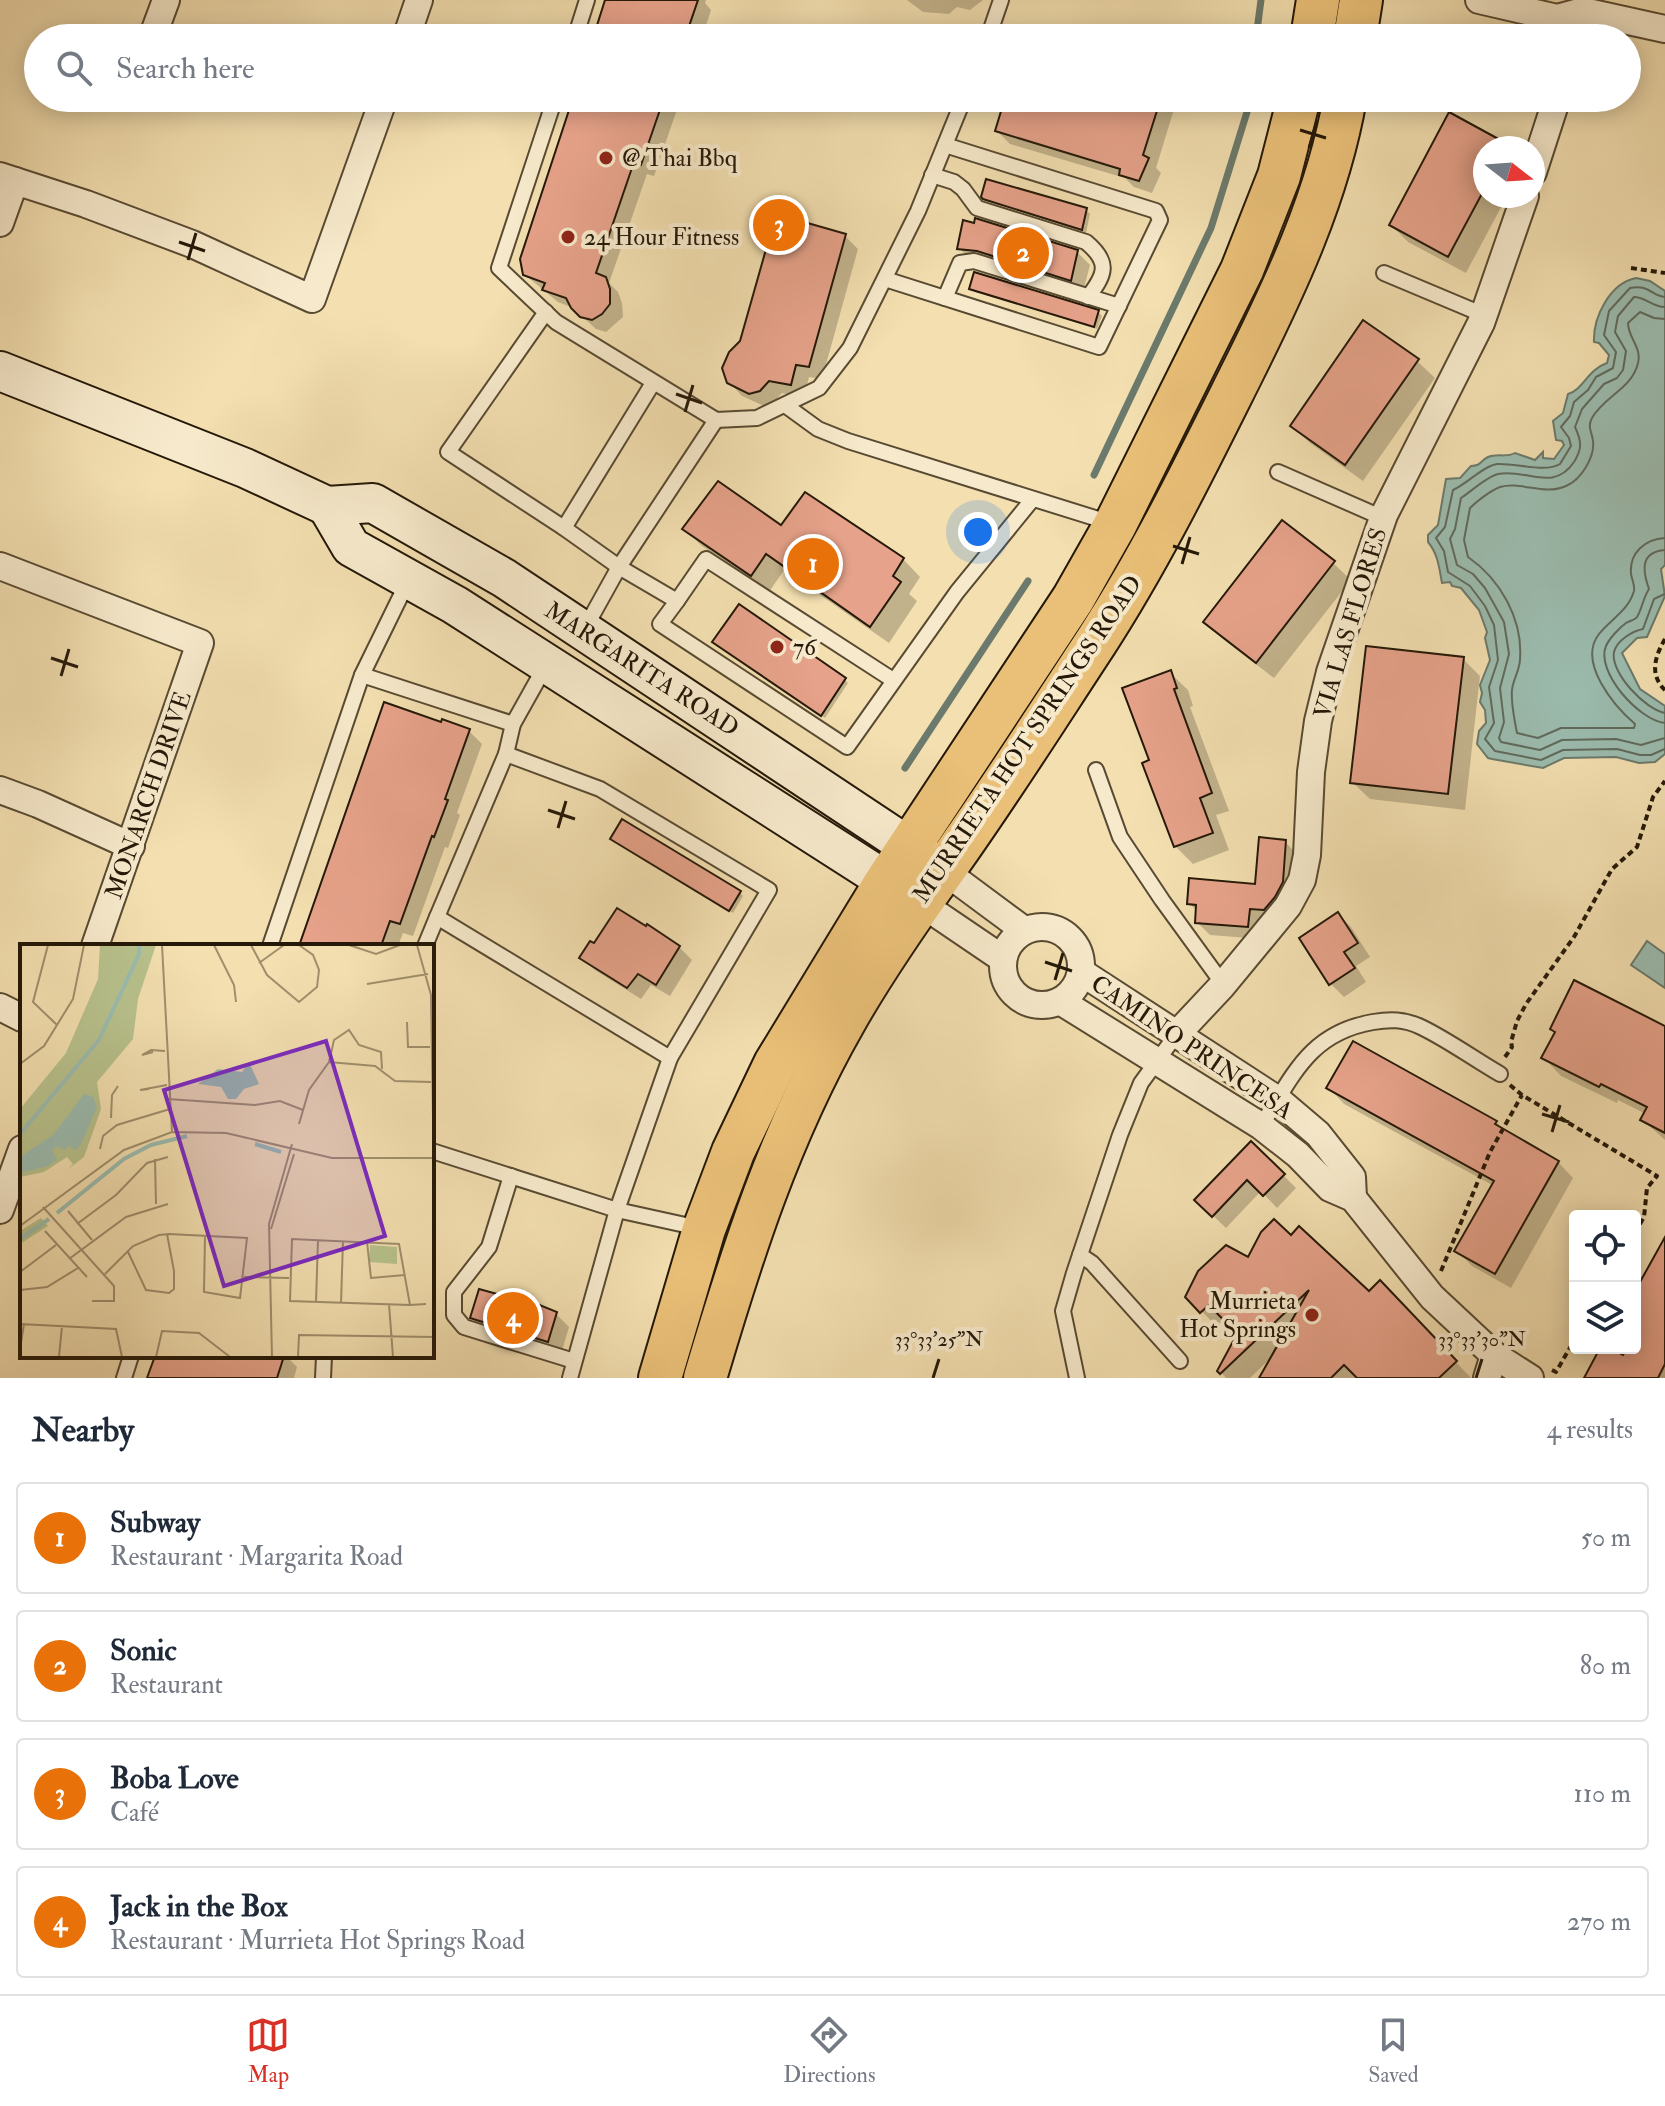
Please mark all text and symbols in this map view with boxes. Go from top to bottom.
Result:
search box [24,24,1641,112]
icon: search [52,46,96,90]
text: Search here [116,50,255,87]
north arrow [1473,136,1545,208]
place label: @ Thai Bbq [622,143,738,174]
marker: @ Thai Bbq [597,149,615,167]
pin: 3 [753,195,805,255]
place label: 24 Hour Fitness [584,222,739,253]
pin: 2 [997,223,1049,283]
marker: 24 Hour Fitness [559,228,577,246]
your location [958,512,998,552]
street label: VIA LAS FLORES [1307,524,1394,722]
pin: 1 [787,534,839,594]
street label: MURRIETA HOT SPRINGS ROAD [906,569,1149,909]
street label: MARGARITA ROAD [539,595,745,744]
place label: 76 [793,632,818,663]
marker: 76 [768,638,786,656]
street label: MONARCH DRIVE [98,687,199,903]
inset map [20,944,434,1358]
street label: CAMINO PRINCESA [1085,968,1299,1127]
map controls [1569,1210,1641,1354]
button: locate [1569,1210,1641,1282]
button: layers [1569,1282,1641,1354]
place label: Murrieta Hot Springs [1179,1286,1297,1345]
pin: 4 [487,1288,539,1348]
marker: Murrieta Hot Springs [1303,1306,1321,1324]
text: 33°33'25"N [895,1327,983,1352]
text: 33°33'30"N [1438,1327,1526,1352]
text: Nearby [32,1409,134,1452]
text: 4 results [1547,1414,1633,1446]
text: Subway [110,1504,200,1541]
text: 1 [55,1522,65,1554]
text: 50 m [1581,1522,1631,1554]
text: Restaurant · Margarita Road [110,1541,403,1573]
text: Sonic [110,1632,177,1669]
text: 2 [53,1650,67,1682]
text: 80 m [1580,1650,1631,1682]
text: Restaurant [110,1669,223,1701]
text: Boba Love [110,1760,239,1797]
text: 3 [55,1778,65,1810]
text: 110 m [1574,1778,1631,1810]
text: Café [110,1797,159,1829]
text: Jack in the Box [110,1888,288,1925]
text: 4 [53,1906,67,1938]
text: 270 m [1567,1906,1631,1938]
text: Restaurant · Murrieta Hot Springs Road [110,1925,525,1957]
tab: Map [246,2013,290,2089]
tab: Directions [783,2013,876,2089]
tab: Saved [1368,2013,1419,2089]

